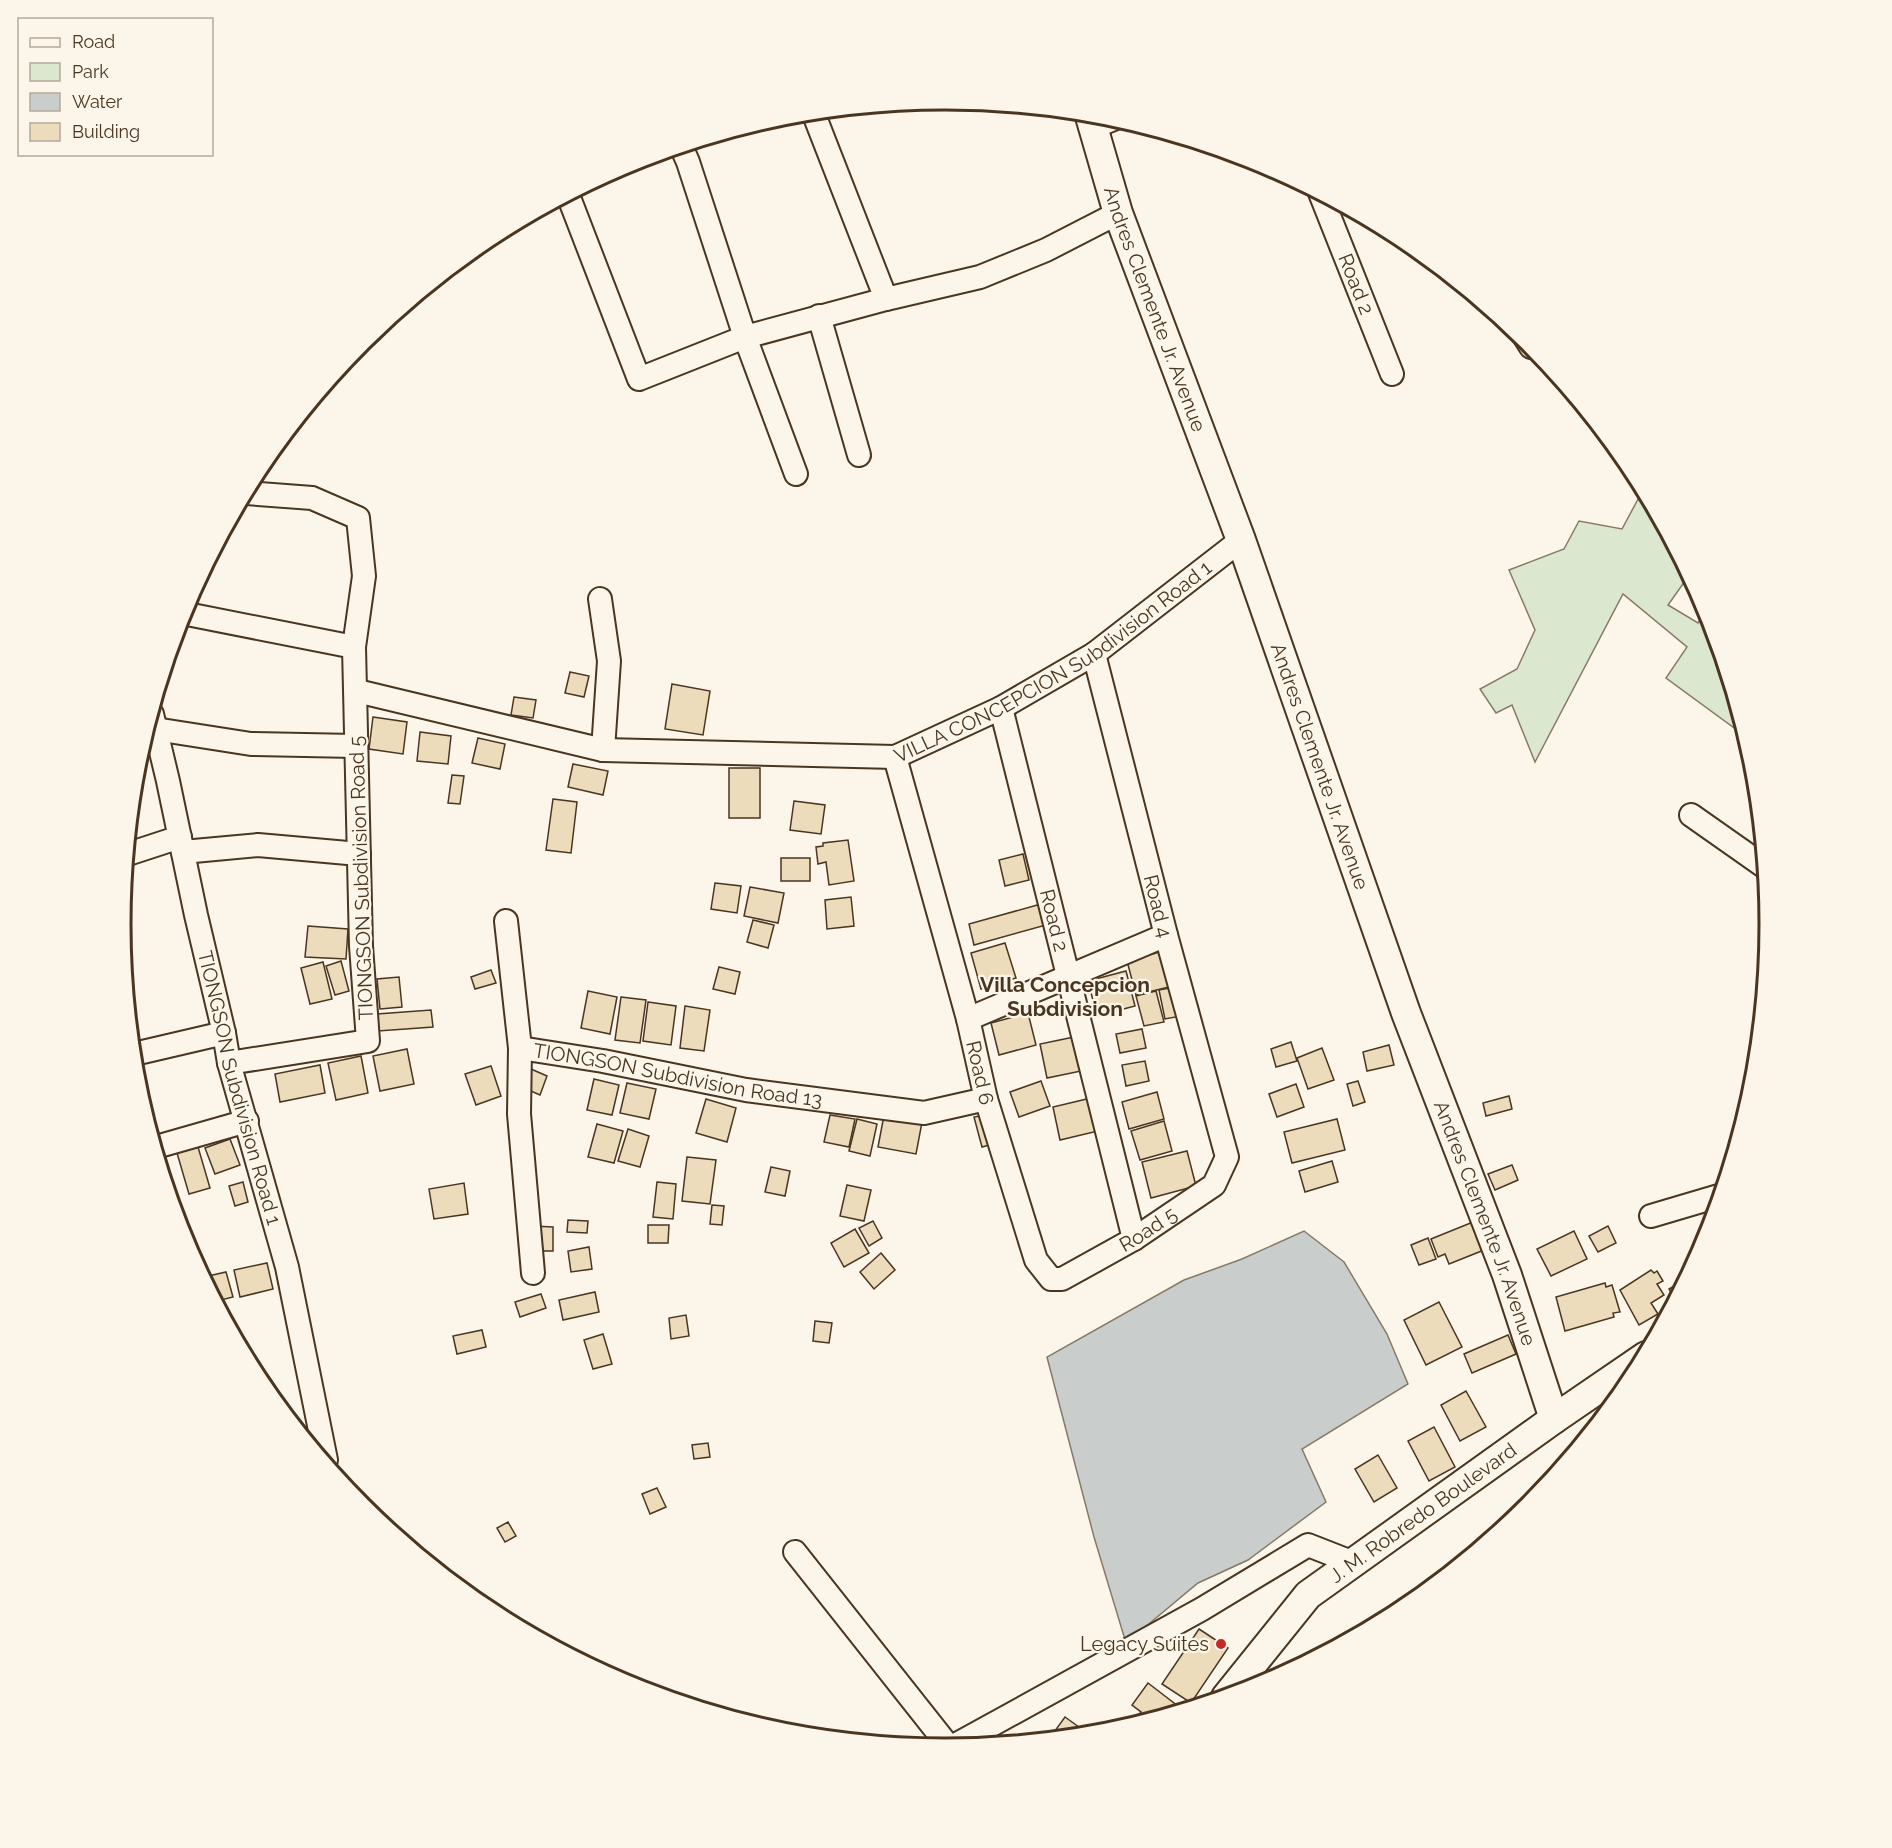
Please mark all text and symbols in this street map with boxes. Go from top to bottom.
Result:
legend [18,18,213,156]
text: Road [72,31,115,52]
text: Park [72,61,109,82]
text: Water [72,91,123,112]
text: Building [72,121,140,142]
street label: Andres Clemente Jr. Avenue [1099,184,1211,435]
street label: Road 2 [1333,250,1379,318]
street label: VILLA CONCEPCION Subdivision Road 1 [890,555,1216,768]
street label: Andres Clemente Jr. Avenue [1266,640,1374,893]
street label: TIONGSON Subdivision Road 5 [344,735,378,1021]
street label: Road 4 [1139,872,1177,940]
street label: Road 2 [1035,887,1074,954]
street label: TIONGSON Subdivision Road 1 [193,948,287,1228]
district label: Villa Concepcion Subdivision [980,972,1150,1021]
street label: TIONGSON Subdivision Road 13 [532,1038,824,1112]
street label: Road 6 [961,1038,999,1107]
street label: Andres Clemente Jr. Avenue [1429,1097,1541,1349]
street label: Road 5 [1115,1202,1181,1257]
street label: J. M. Robredo Boulevard [1325,1438,1521,1588]
place label: Legacy Suites [1080,1632,1209,1656]
marker: Legacy Suites [1214,1637,1228,1651]

